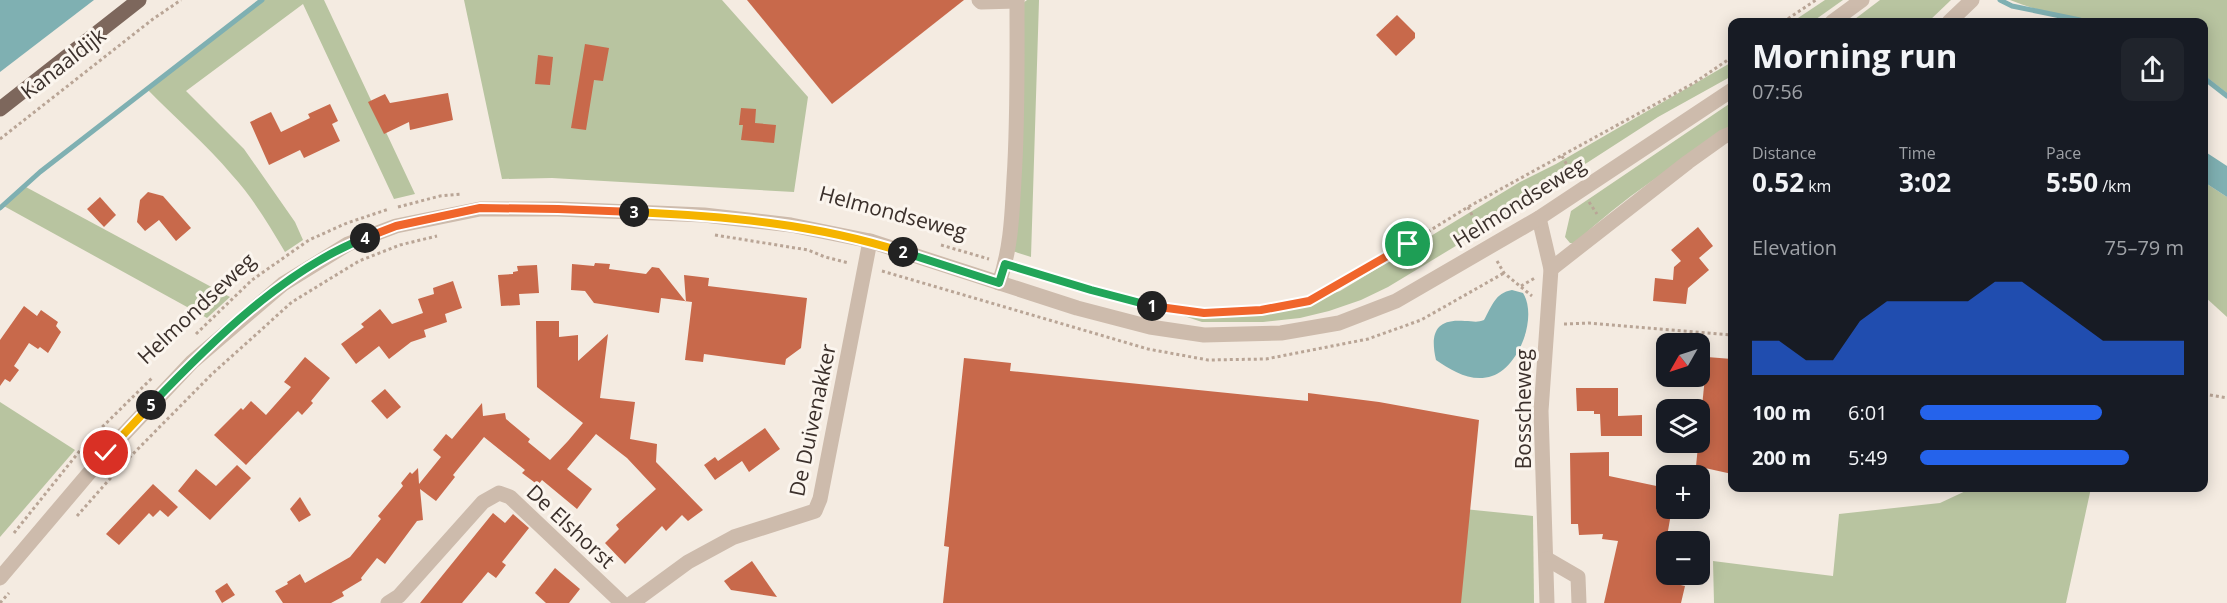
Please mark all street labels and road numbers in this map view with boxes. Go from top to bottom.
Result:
street label: Kanaaldijk [15,21,111,105]
street label: Helmondseweg [1447,150,1591,254]
street label: Helmondseweg [816,179,970,245]
street label: Helmondseweg [131,246,261,370]
street label: De Duivenakker [782,341,842,499]
street label: Bosscheweg [1509,349,1537,469]
street label: De Elshorst [521,478,621,574]

